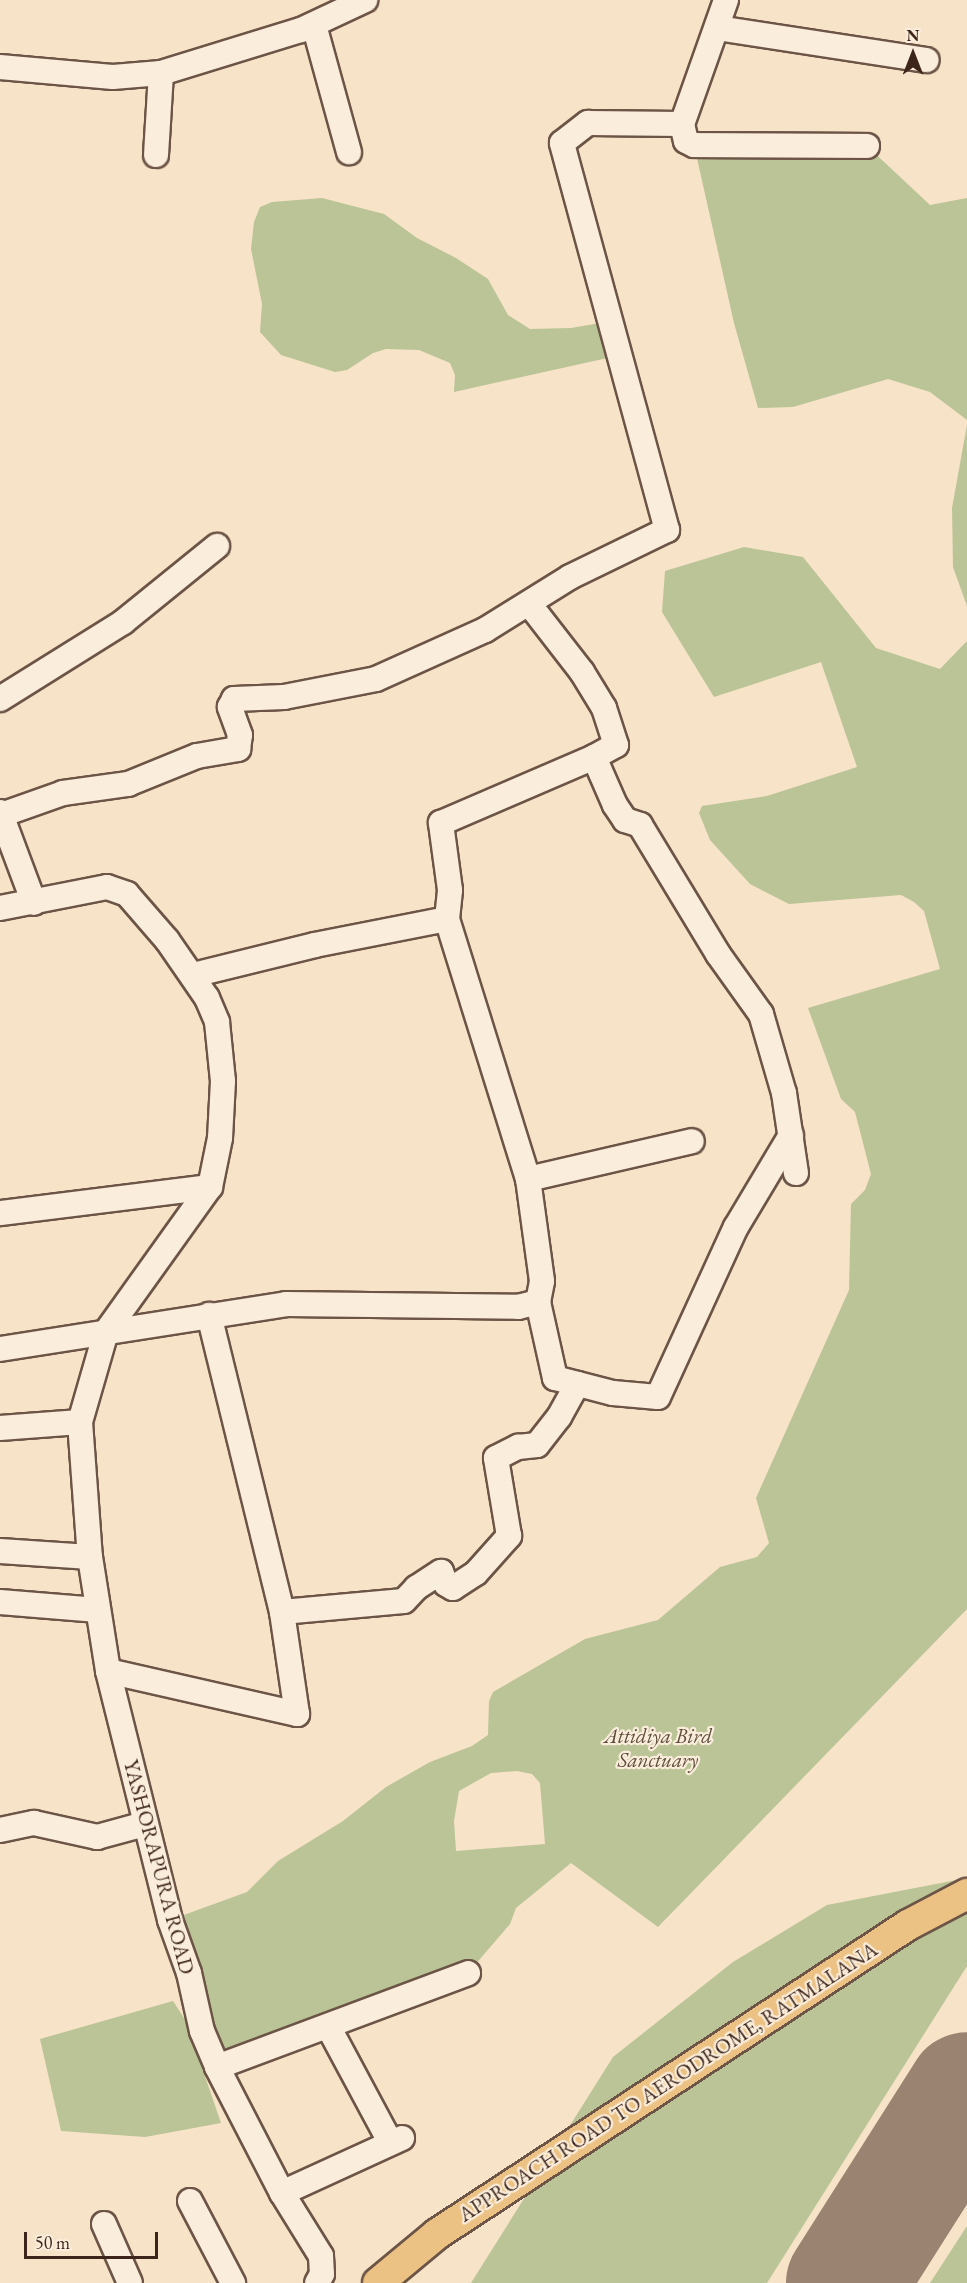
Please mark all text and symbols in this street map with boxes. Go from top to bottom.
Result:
north arrow [883,24,943,84]
text: N [907,25,919,46]
park label: Attidiya Bird Sanctuary [604,1723,712,1773]
street label: YASHORAPURA ROAD [118,1757,200,1977]
street label: APPROACH ROAD TO AERODROME, RATMALANA [454,1937,882,2227]
scale bar [27,2220,160,2258]
text: 50 m [35,2231,70,2254]

